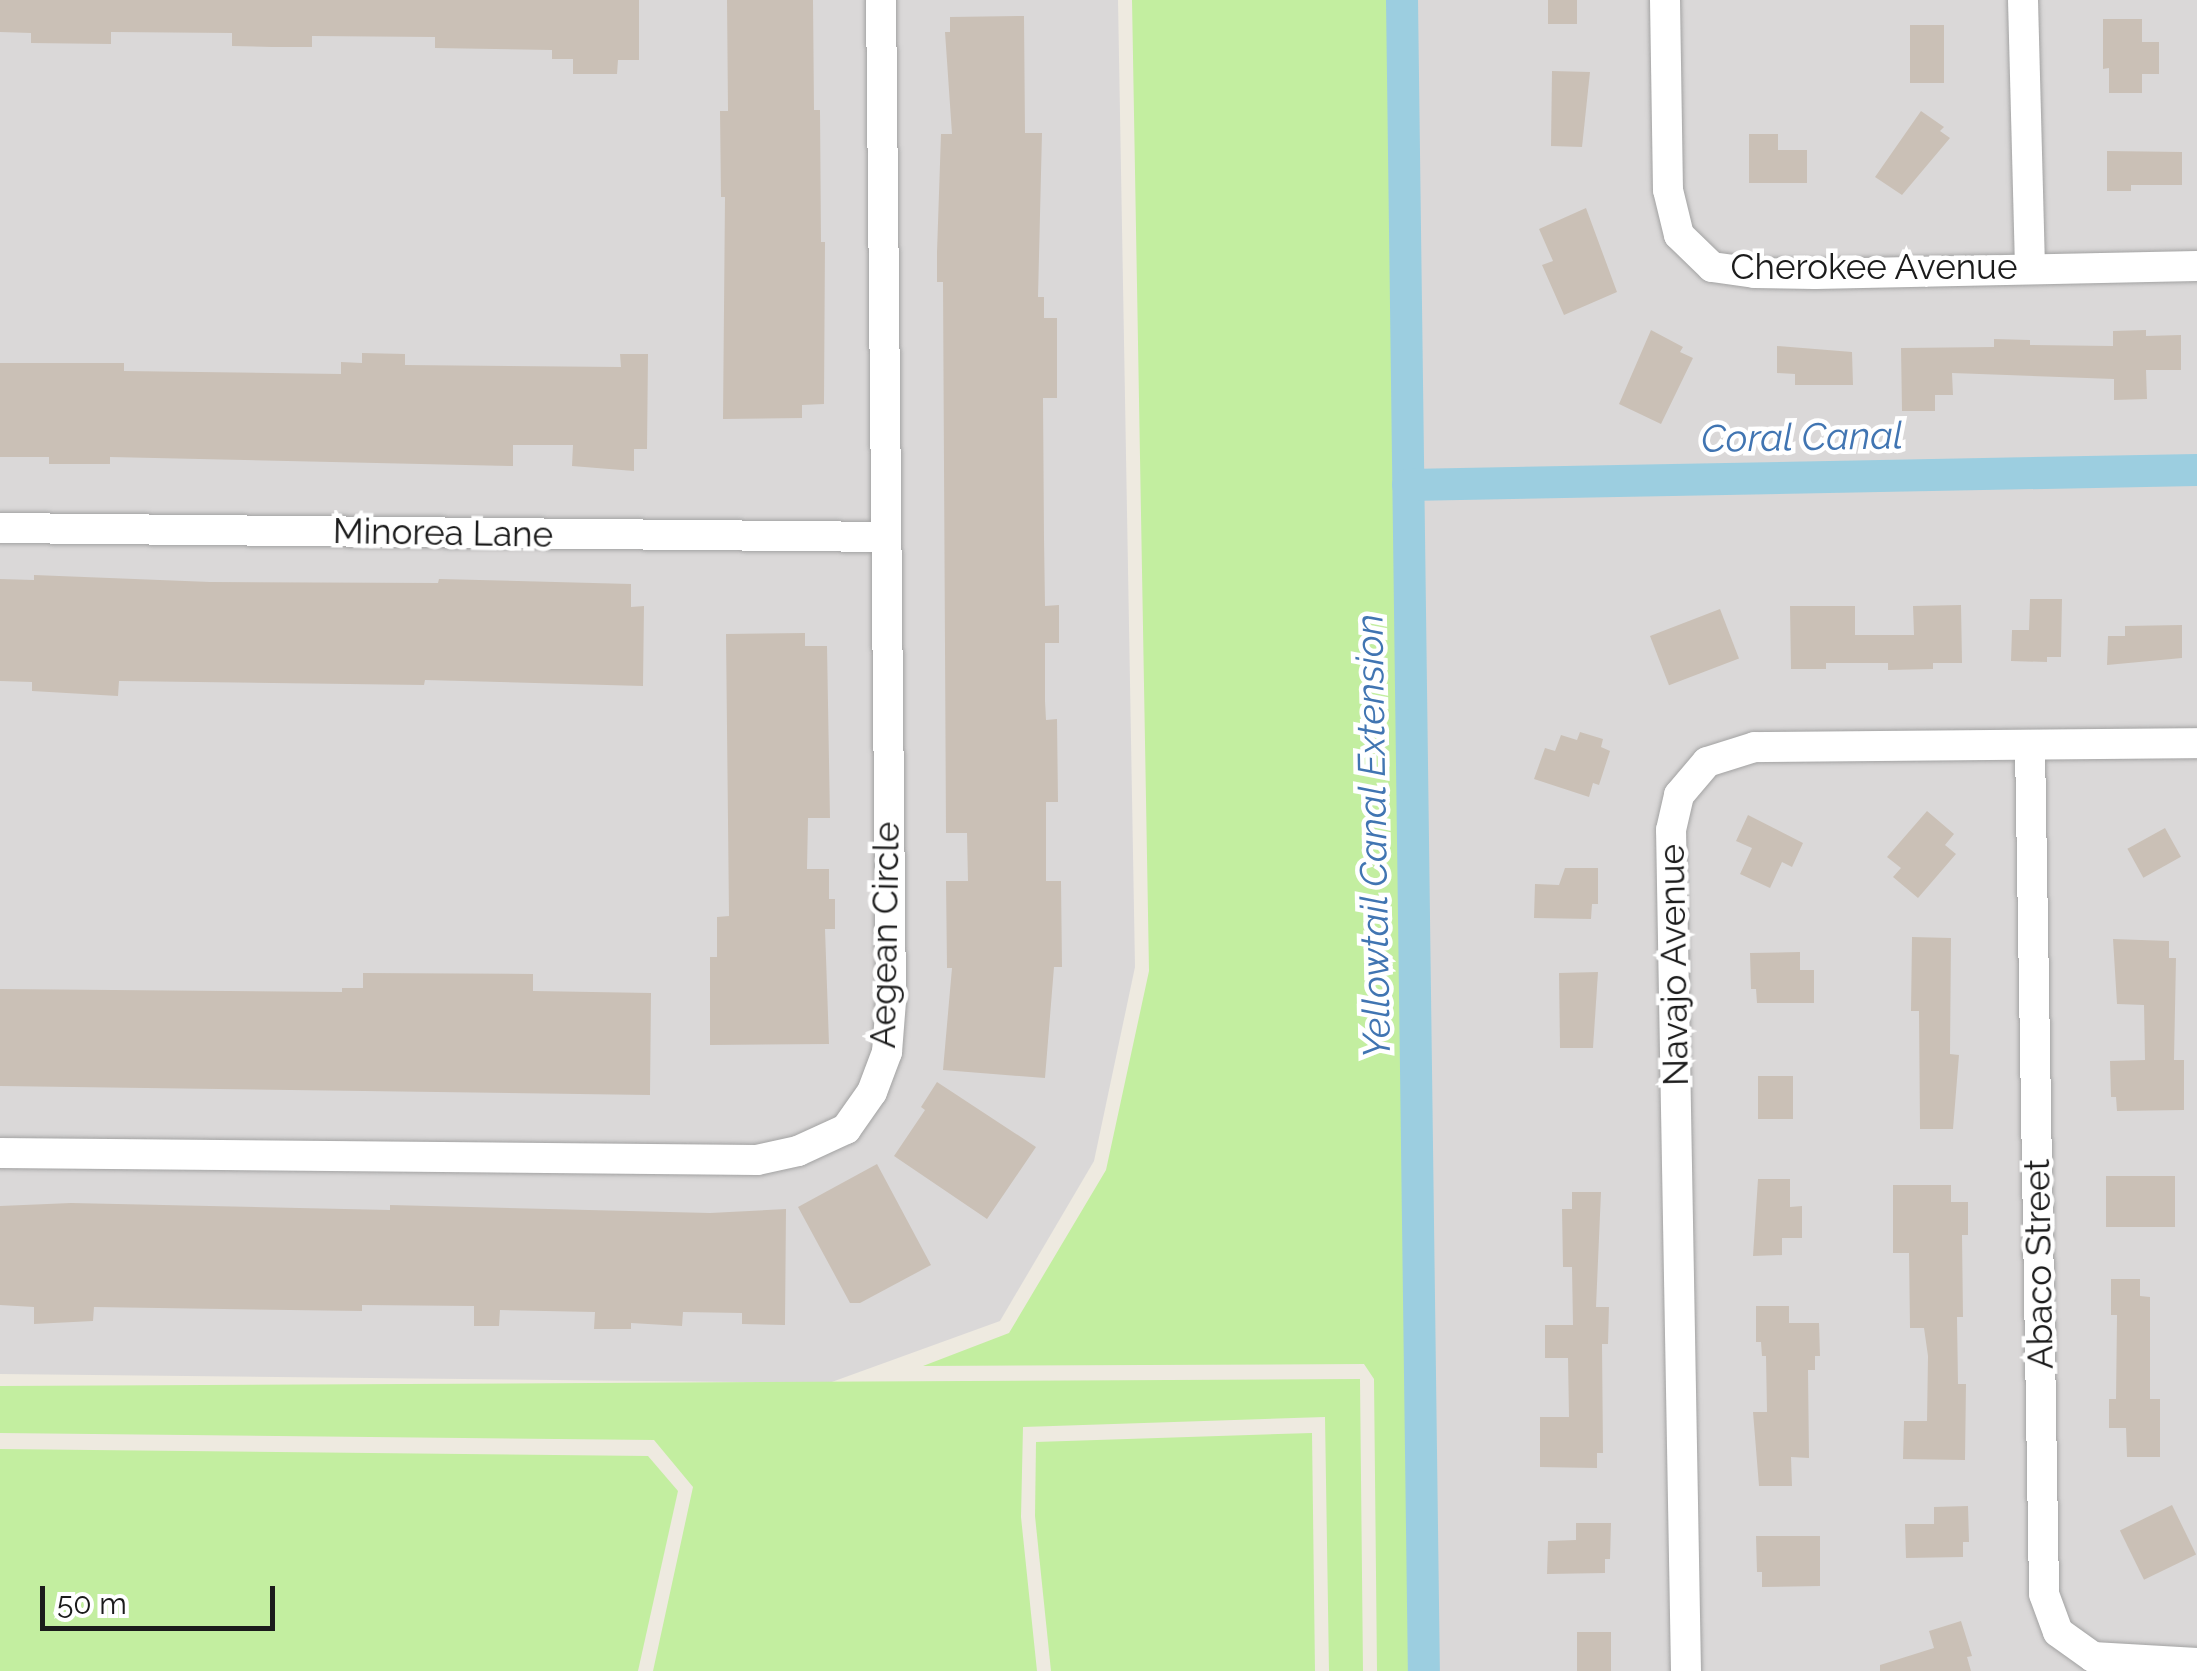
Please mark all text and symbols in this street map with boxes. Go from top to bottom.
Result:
street label: Cherokee Avenue [1730,246,2018,288]
water label: Coral Canal [1700,412,1904,462]
street label: Minorea Lane [333,510,553,556]
water label: Yellowtail Canal Extension [1346,613,1400,1059]
street label: Aegean Circle [862,821,908,1049]
street label: Navajo Avenue [1651,843,1697,1087]
street label: Abaco Street [2016,1159,2062,1369]
scale bar [45,1566,280,1628]
text: 50 m [57,1586,127,1621]

